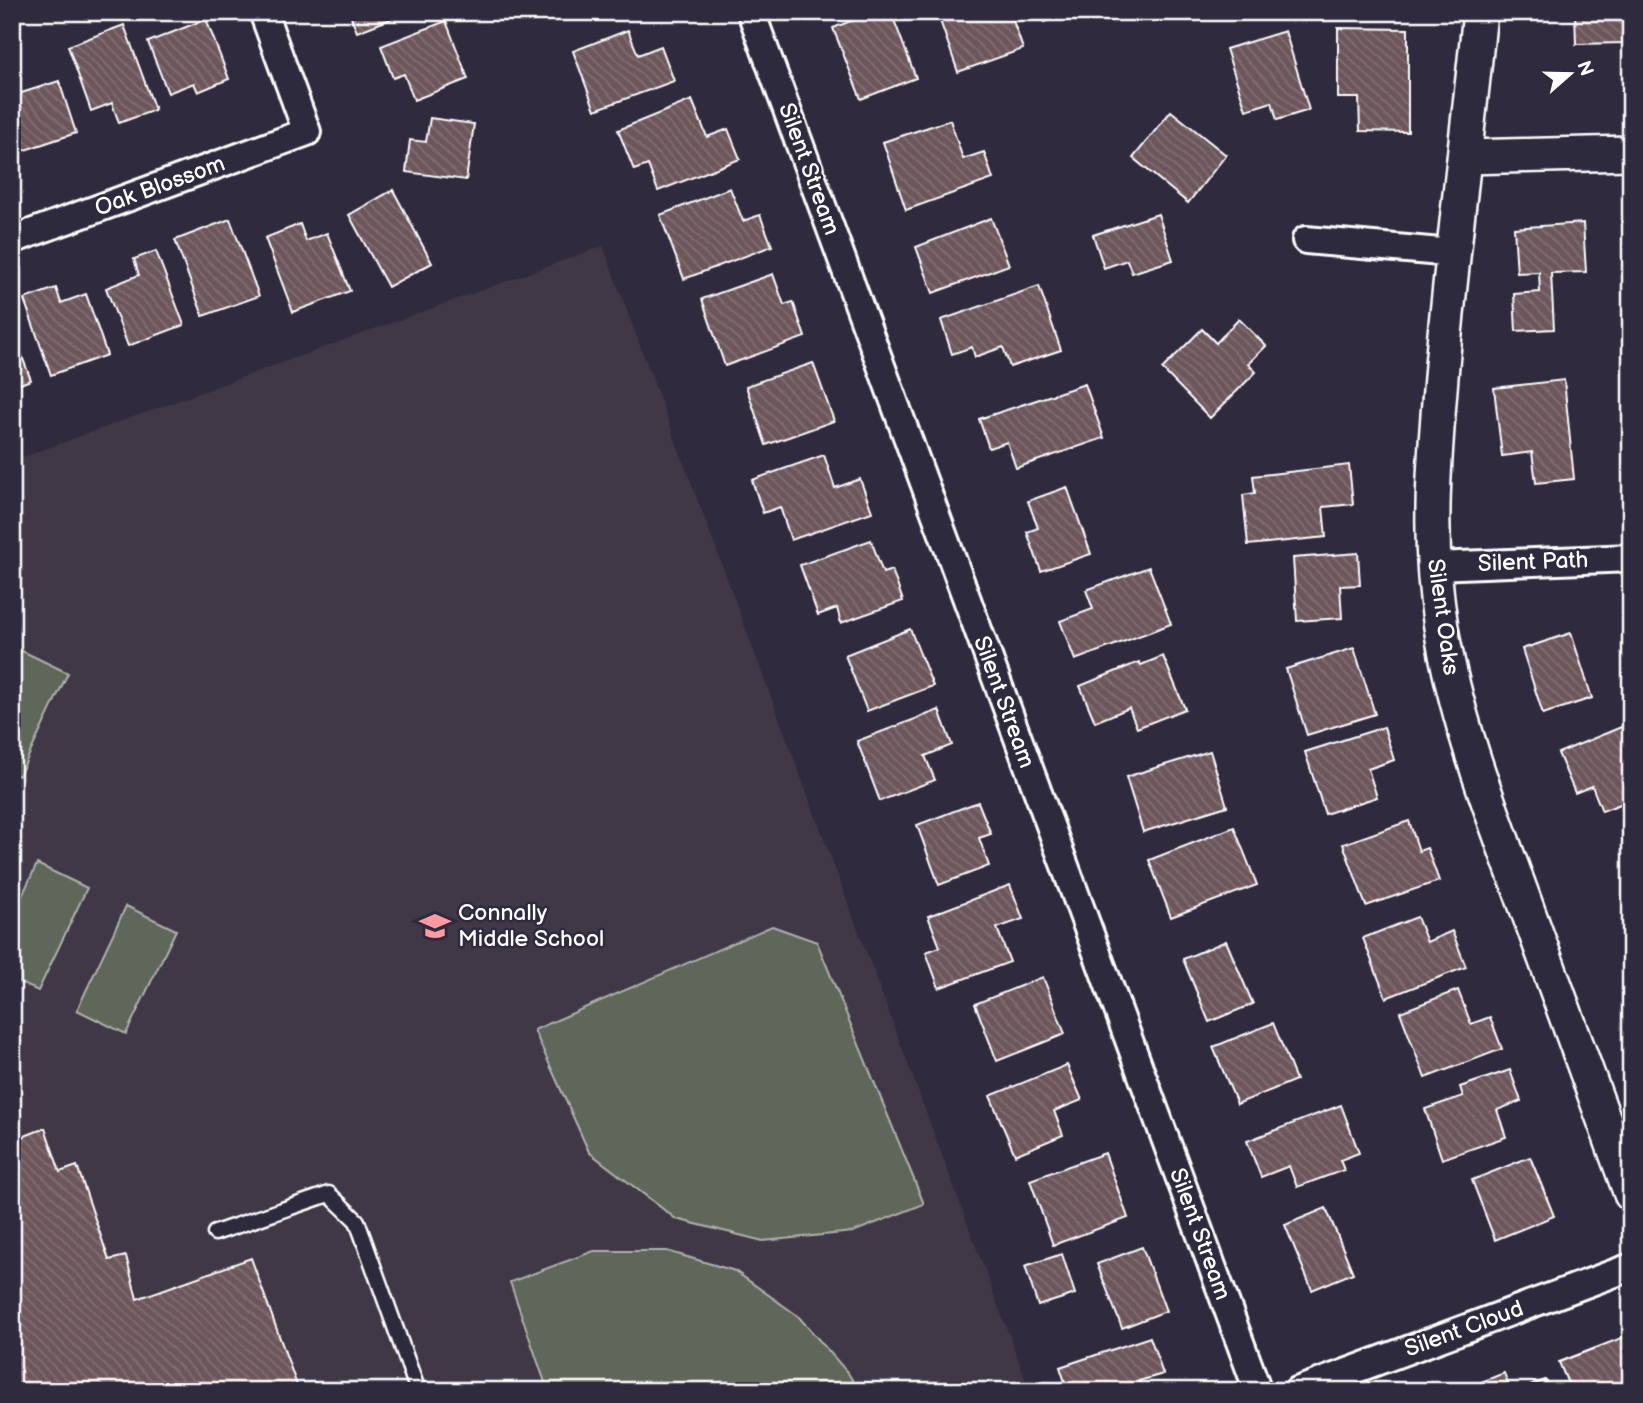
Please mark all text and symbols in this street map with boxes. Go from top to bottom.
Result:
north arrow [1534,38,1604,108]
text: N [1571,58,1598,79]
street label: Silent Stream [772,99,846,239]
street label: Oak Blossom [91,150,229,222]
street label: Silent Path [1477,546,1589,578]
street label: Silent Oaks [1421,557,1465,677]
street label: Silent Stream [967,632,1041,772]
place label: Connally Middle School [458,899,604,953]
school or university icon: Connally Middle School [418,909,452,943]
street label: Silent Stream [1163,1164,1237,1304]
street label: Silent Cloud [1401,1295,1527,1363]

